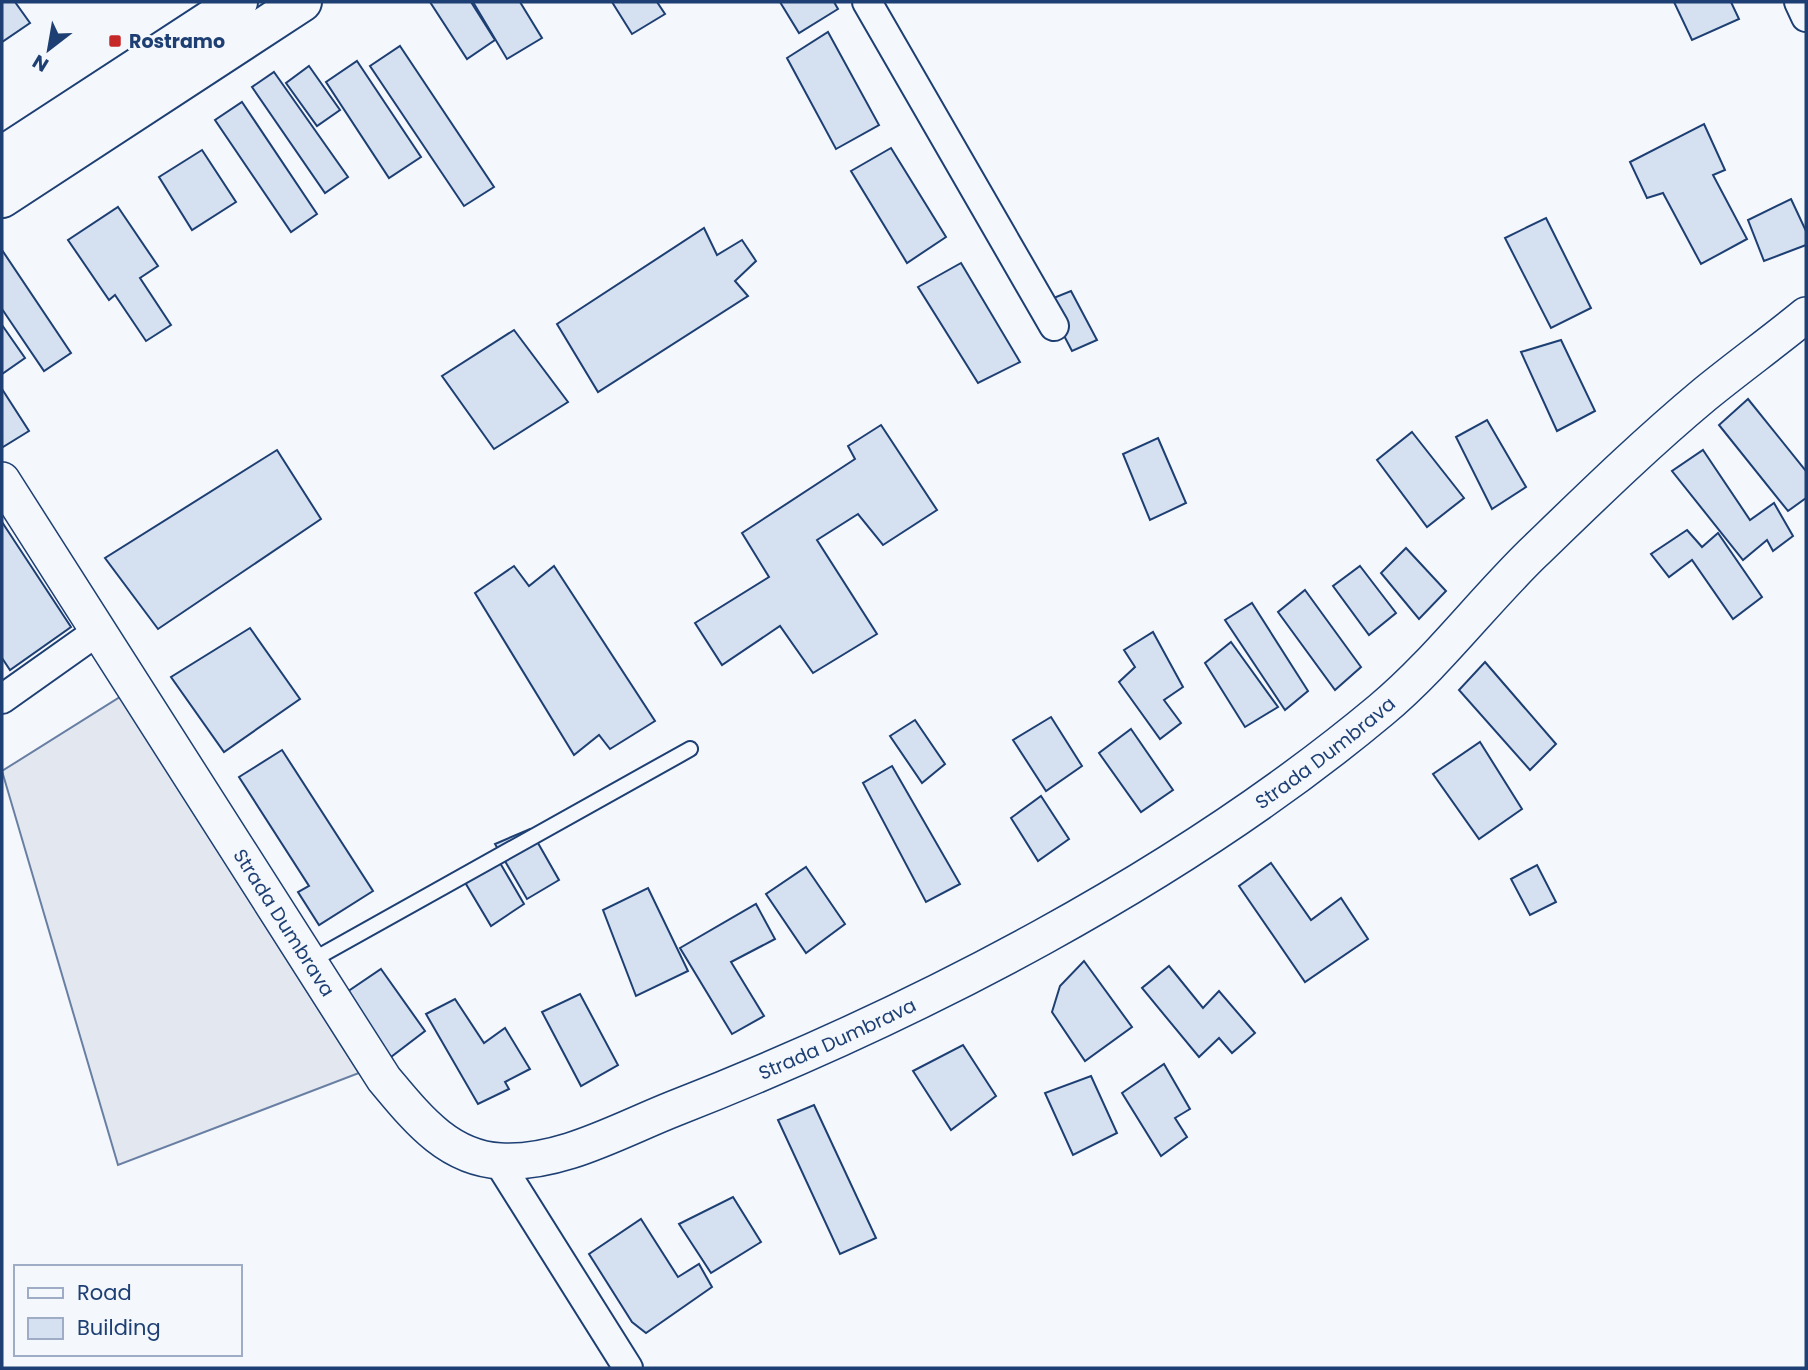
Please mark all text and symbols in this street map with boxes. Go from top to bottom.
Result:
north arrow [14,14,84,84]
place label: Rostramo [129,28,225,55]
marker: Rostramo [107,33,123,49]
text: N [27,48,54,78]
street label: Strada Dumbrava [1249,690,1401,815]
street label: Strada Dumbrava [227,844,341,1002]
street label: Strada Dumbrava [754,991,920,1086]
legend [14,1265,242,1356]
text: Road [77,1278,132,1307]
text: Building [77,1313,161,1342]

